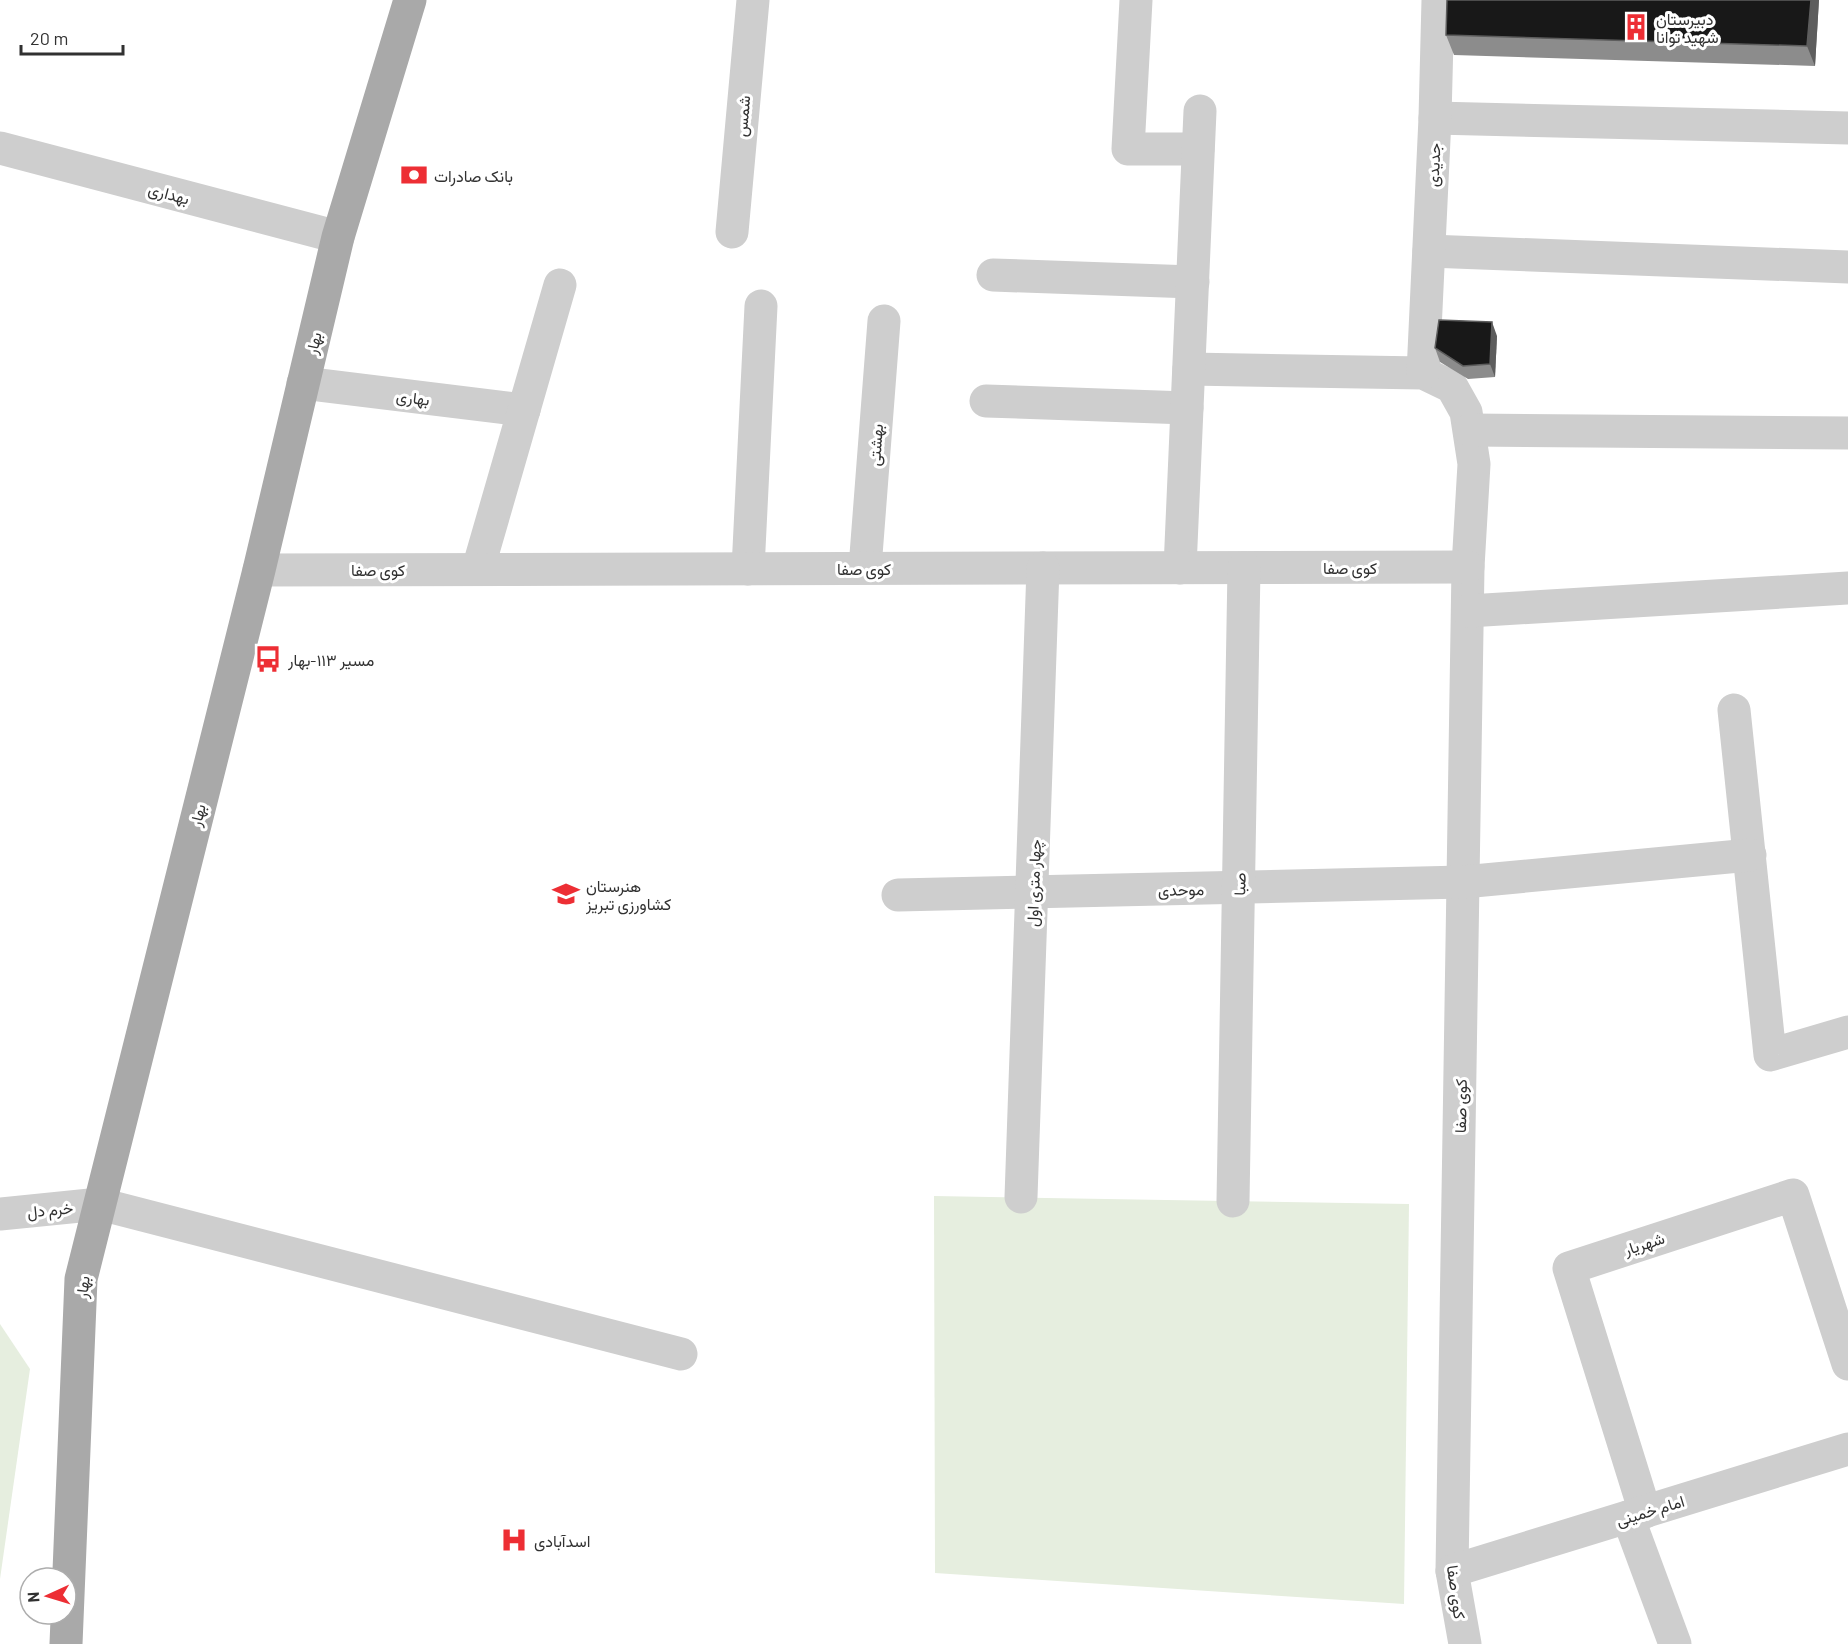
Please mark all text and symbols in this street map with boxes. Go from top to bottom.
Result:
place label: دبیرستان شهید توانا [1656,9,1719,48]
building icon: دبیرستان شهید توانا [1621,12,1651,42]
scale bar [21,18,123,56]
text: 20 m [30,27,68,49]
street label: شمس [731,94,755,138]
street label: جدیدی [1422,142,1446,188]
bank icon: بانک صادرات [399,160,429,190]
place label: بانک صادرات [434,166,513,187]
street label: بهداری [146,178,192,210]
street label: بهار [301,330,327,357]
street label: بهاری [395,386,431,410]
street label: بهشتی [864,423,888,467]
street label: کوی صفا [1323,558,1377,579]
street label: کوی صفا [837,559,891,580]
street label: کوی صفا [351,560,405,581]
bus stop icon: مسیر ۱۱۳-بهار [253,644,283,674]
place label: مسیر ۱۱۳-بهار [287,650,374,671]
street label: بهار [185,802,211,830]
street label: چهار متری اول [1022,839,1047,927]
street label: صبا [1229,872,1250,896]
place label: هنرستان کشاورزی تبریز [585,876,671,915]
school or university icon: هنرستان کشاورزی تبریز [551,879,581,909]
street label: موحدی [1158,879,1204,901]
street label: کوی صفا [1450,1079,1472,1133]
street label: خرم دل [26,1197,74,1223]
street label: شهریار [1620,1228,1667,1261]
street label: بهار [71,1275,95,1300]
street label: امام خمینی [1613,1491,1687,1531]
hospital icon: اسدآبادی [499,1525,529,1555]
place label: اسدآبادی [534,1531,590,1552]
street label: کوی صفا [1442,1564,1470,1620]
north arrow [18,1566,78,1626]
text: N [23,1591,42,1603]

